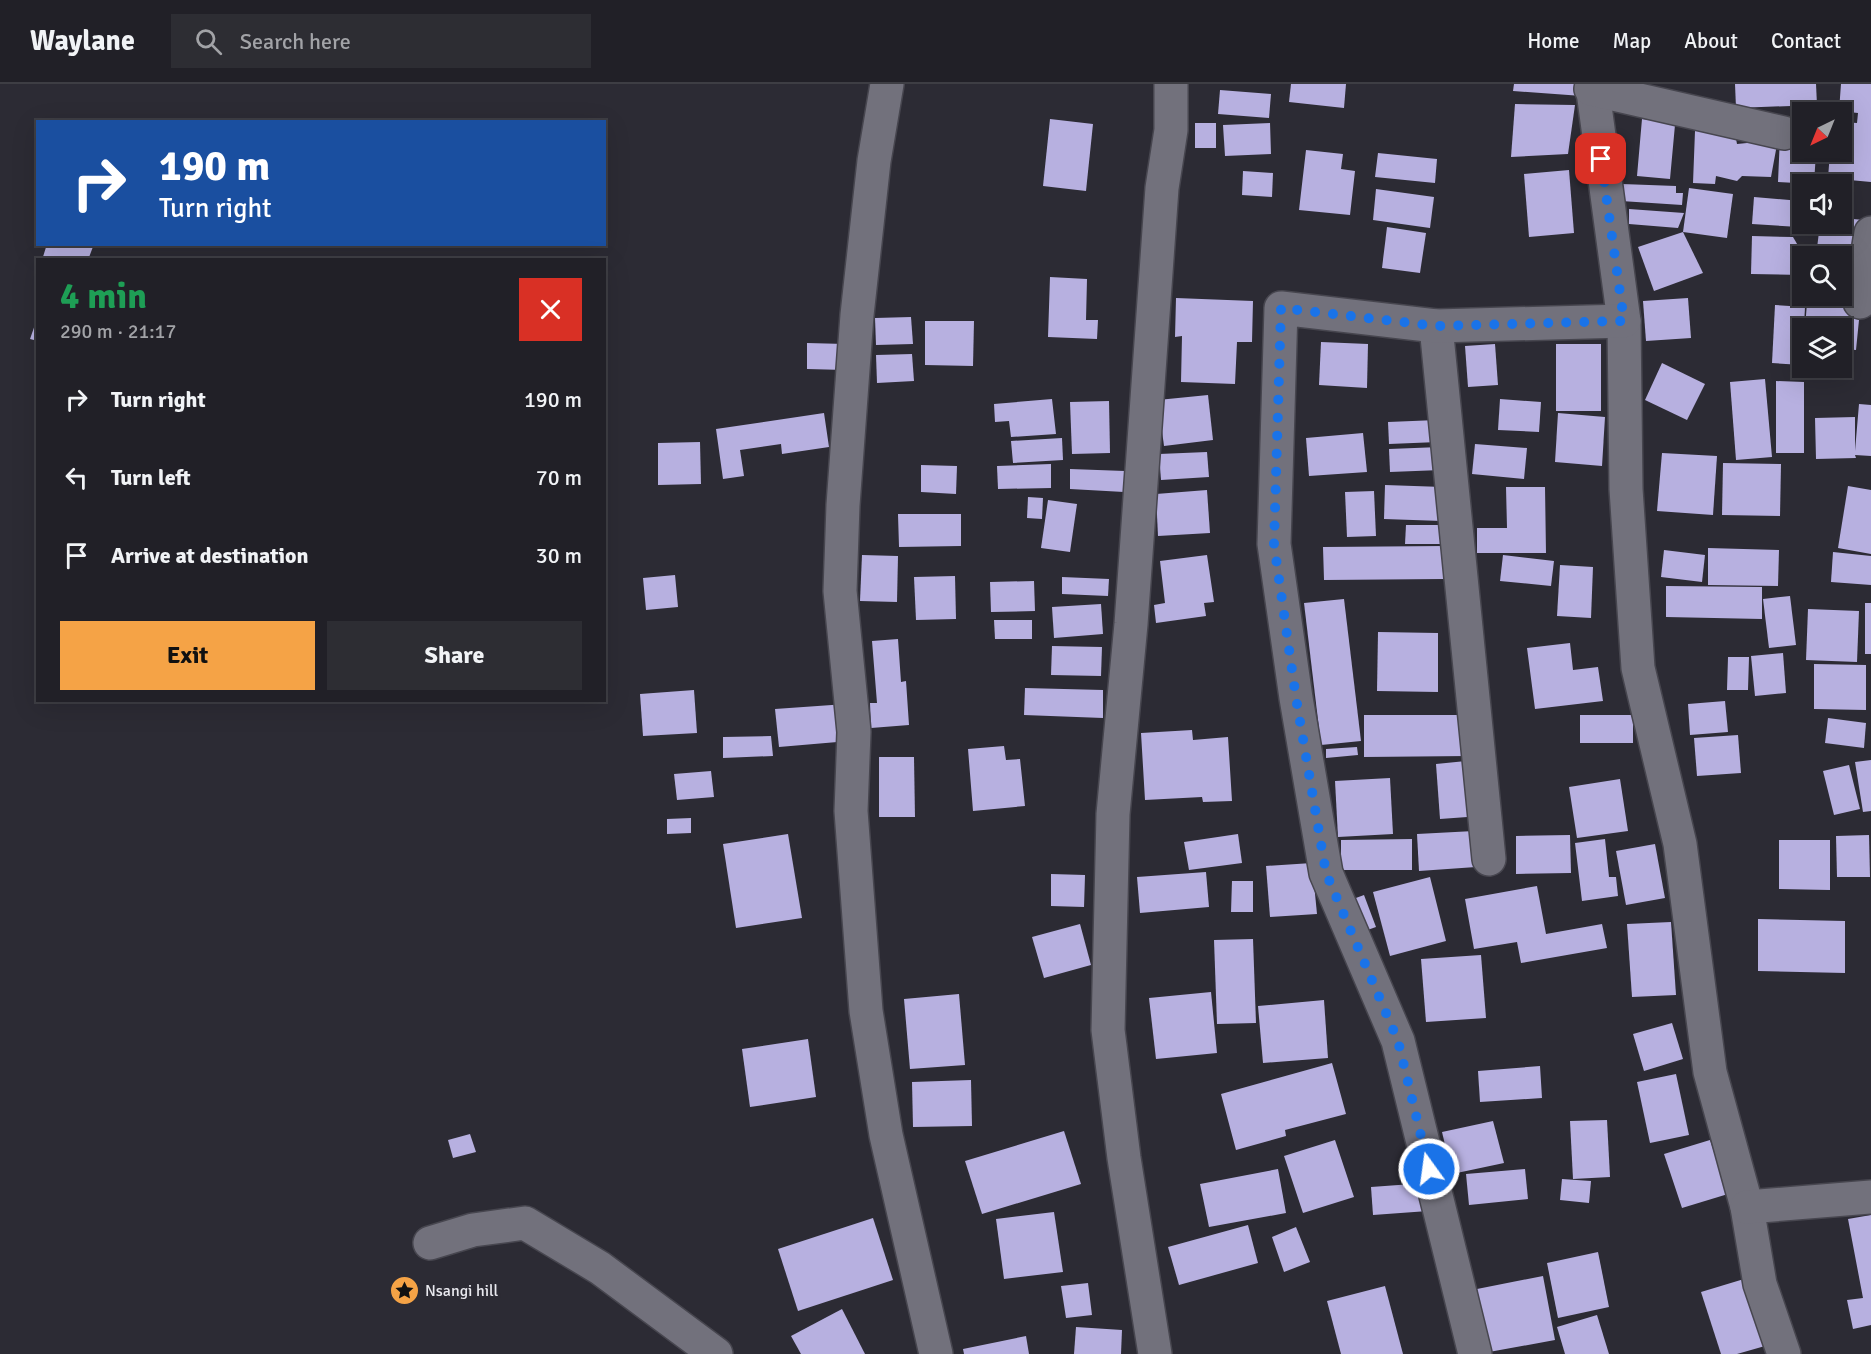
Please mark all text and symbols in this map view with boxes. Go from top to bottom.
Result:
search box [171,14,591,68]
text: Waylane [30,24,135,58]
icon: search [192,25,225,58]
text: Search here [240,28,351,55]
text: Home [1527,28,1580,54]
text: Map [1613,28,1651,54]
text: About [1684,28,1738,54]
text: Contact [1771,28,1841,54]
north arrow [1792,102,1852,162]
map controls [1792,102,1852,378]
pin [1575,133,1626,184]
text: 190 m [159,141,270,192]
icon: arrive [1584,142,1617,175]
icon: right [60,144,138,222]
button: sound [1792,174,1852,234]
text: Turn right [159,192,272,225]
button: search [1792,246,1852,306]
text: 4 min [60,274,147,319]
button: close [519,278,582,341]
button: layers [1792,318,1852,378]
text: 290 m · 21:17 [60,319,176,344]
icon: right [60,383,93,416]
text: Turn right [111,386,206,413]
text: 190 m [524,386,582,413]
icon: left [60,461,93,494]
text: Turn left [111,464,191,491]
text: 70 m [536,464,582,491]
icon: arrive [60,539,93,572]
text: Arrive at destination [111,542,308,569]
text: 30 m [536,542,582,569]
button: Exit [60,621,315,690]
button: Share [327,621,582,690]
position arrow [1397,1137,1461,1201]
place icon: Nsangi hill [388,1275,420,1307]
place label: Nsangi hill [425,1281,499,1301]

